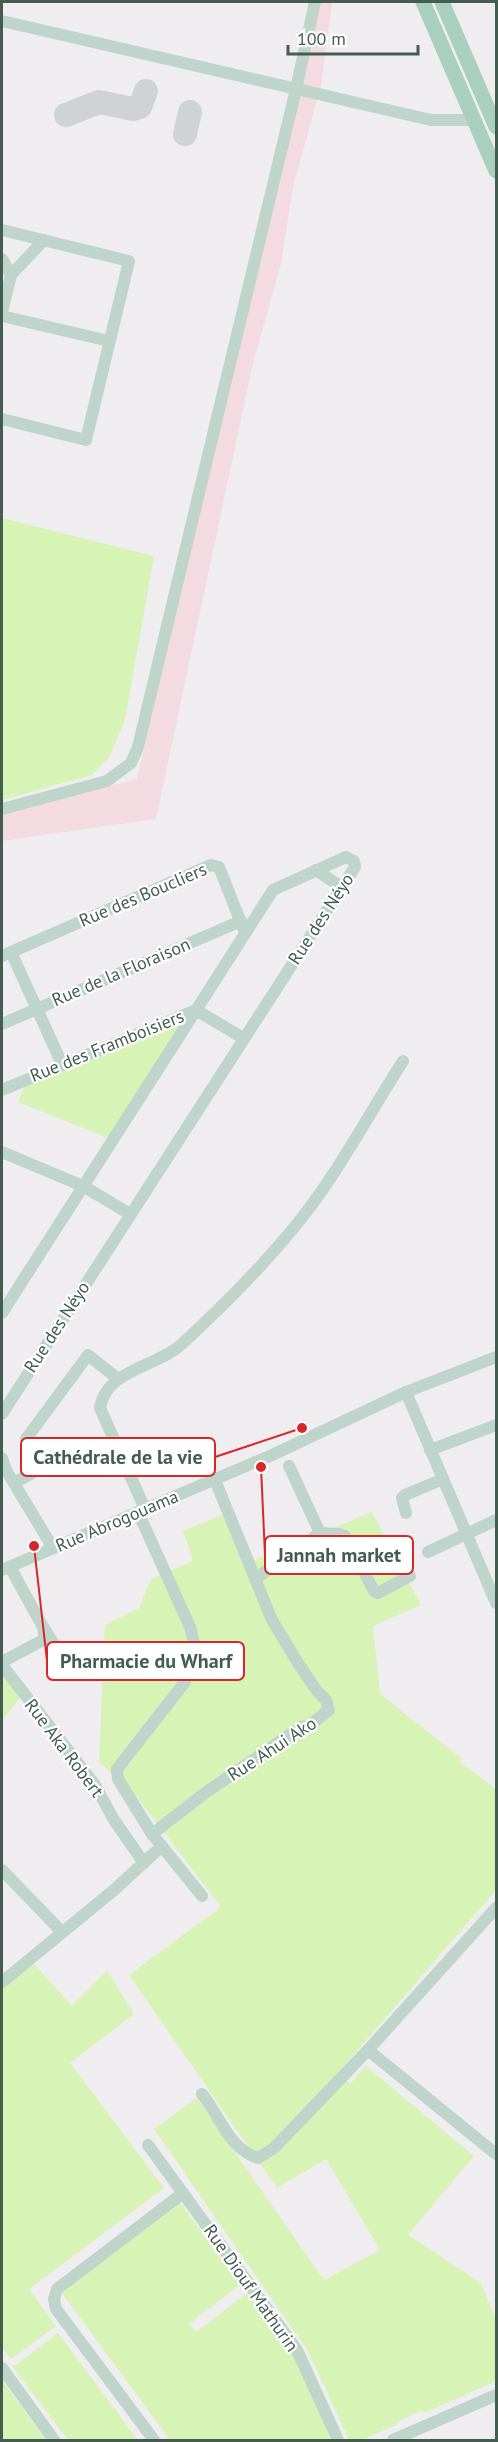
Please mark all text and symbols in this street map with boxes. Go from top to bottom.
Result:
scale bar [288,18,418,56]
text: 100 m [297,27,346,50]
street label: Rue des Boucliers [76,857,210,932]
street label: Rue des Néyo [283,869,359,969]
street label: Rue de la Floraison [48,932,193,1011]
street label: Rue des Framboisiers [27,1004,187,1087]
street label: Rue des Néyo [19,1277,95,1377]
callout: Cathédrale de la vie [21,1438,215,1476]
text: Cathédrale de la vie [33,1444,203,1470]
street label: Rue Abrogouama [52,1484,182,1557]
callout: Jannah market [265,1536,413,1574]
text: Jannah market [276,1542,401,1568]
callout: Pharmacie du Wharf [47,1642,244,1680]
text: Pharmacie du Wharf [60,1648,234,1674]
street label: Rue Aka Robert [20,1694,109,1802]
street label: Rue Ahui Ako [223,1711,320,1786]
street label: Rue Diouf Mathurin [199,2220,304,2356]

